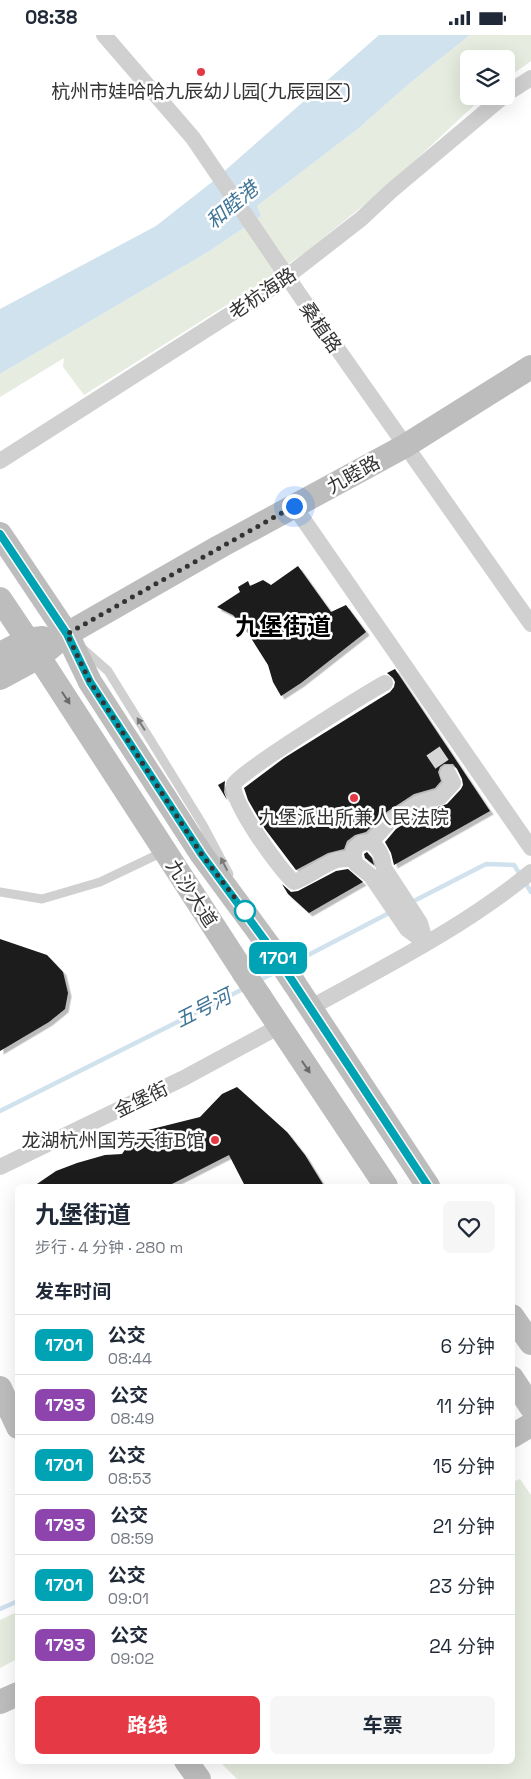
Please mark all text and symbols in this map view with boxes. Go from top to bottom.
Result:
text: 08:38 [25,5,77,30]
map controls [460,50,515,105]
button: layers [460,50,515,105]
marker: 杭州市娃哈哈九辰幼儿园(九辰园区) [195,66,207,78]
place label: 杭州市娃哈哈九辰幼儿园(九辰园区) [51,79,351,104]
water label: 和睦港 [201,174,266,234]
street label: 老杭海路 [224,262,301,325]
street label: 桑植路 [294,297,347,358]
street label: 九睦路 [322,450,384,499]
your location [282,494,307,519]
district label: 九堡街道 [235,611,331,642]
one-way arrow [61,692,71,705]
one-way arrow [136,718,146,731]
marker: 九堡派出所兼人民法院 [348,792,360,804]
place label: 九堡派出所兼人民法院 [259,805,449,830]
street label: 九沙大道 [160,855,223,932]
one-way arrow [219,857,228,871]
unlabelled marker [234,900,256,922]
line badge: 1701 [243,942,313,974]
text: 1701 [259,946,297,969]
water label: 五号河 [170,981,239,1033]
one-way arrow [302,1060,311,1073]
street label: 金堡街 [110,1076,172,1123]
place label: 龙湖杭州国芳天街B馆 [21,1128,205,1153]
marker: 龙湖杭州国芳天街B馆 [209,1134,221,1146]
text: 九堡街道 [35,1199,131,1230]
button: heart [443,1201,495,1253]
text: 步行 · 4 分钟 · 280 m [35,1237,183,1258]
text: 发车时间 [35,1279,111,1304]
text: 公交 [108,1323,146,1348]
text: 1701 [45,1333,83,1356]
text: 6 分钟 [440,1334,495,1359]
text: 08:44 [108,1348,152,1369]
text: 公交 [110,1383,148,1408]
text: 1793 [45,1393,85,1416]
text: 11 分钟 [436,1394,495,1419]
text: 08:49 [110,1408,154,1429]
text: 公交 [108,1443,146,1468]
text: 1701 [45,1453,83,1476]
text: 15 分钟 [433,1454,495,1479]
text: 08:53 [108,1468,151,1489]
text: 公交 [110,1503,148,1528]
text: 1793 [45,1513,85,1536]
text: 21 分钟 [433,1514,495,1539]
text: 08:59 [110,1528,154,1549]
text: 公交 [108,1563,146,1588]
text: 1701 [45,1573,83,1596]
text: 23 分钟 [429,1574,495,1599]
text: 09:01 [108,1588,149,1609]
text: 公交 [110,1623,148,1648]
text: 1793 [45,1633,85,1656]
text: 24 分钟 [429,1634,495,1659]
text: 09:02 [110,1648,154,1669]
button: 路线 [35,1696,260,1754]
button: 车票 [270,1696,495,1754]

